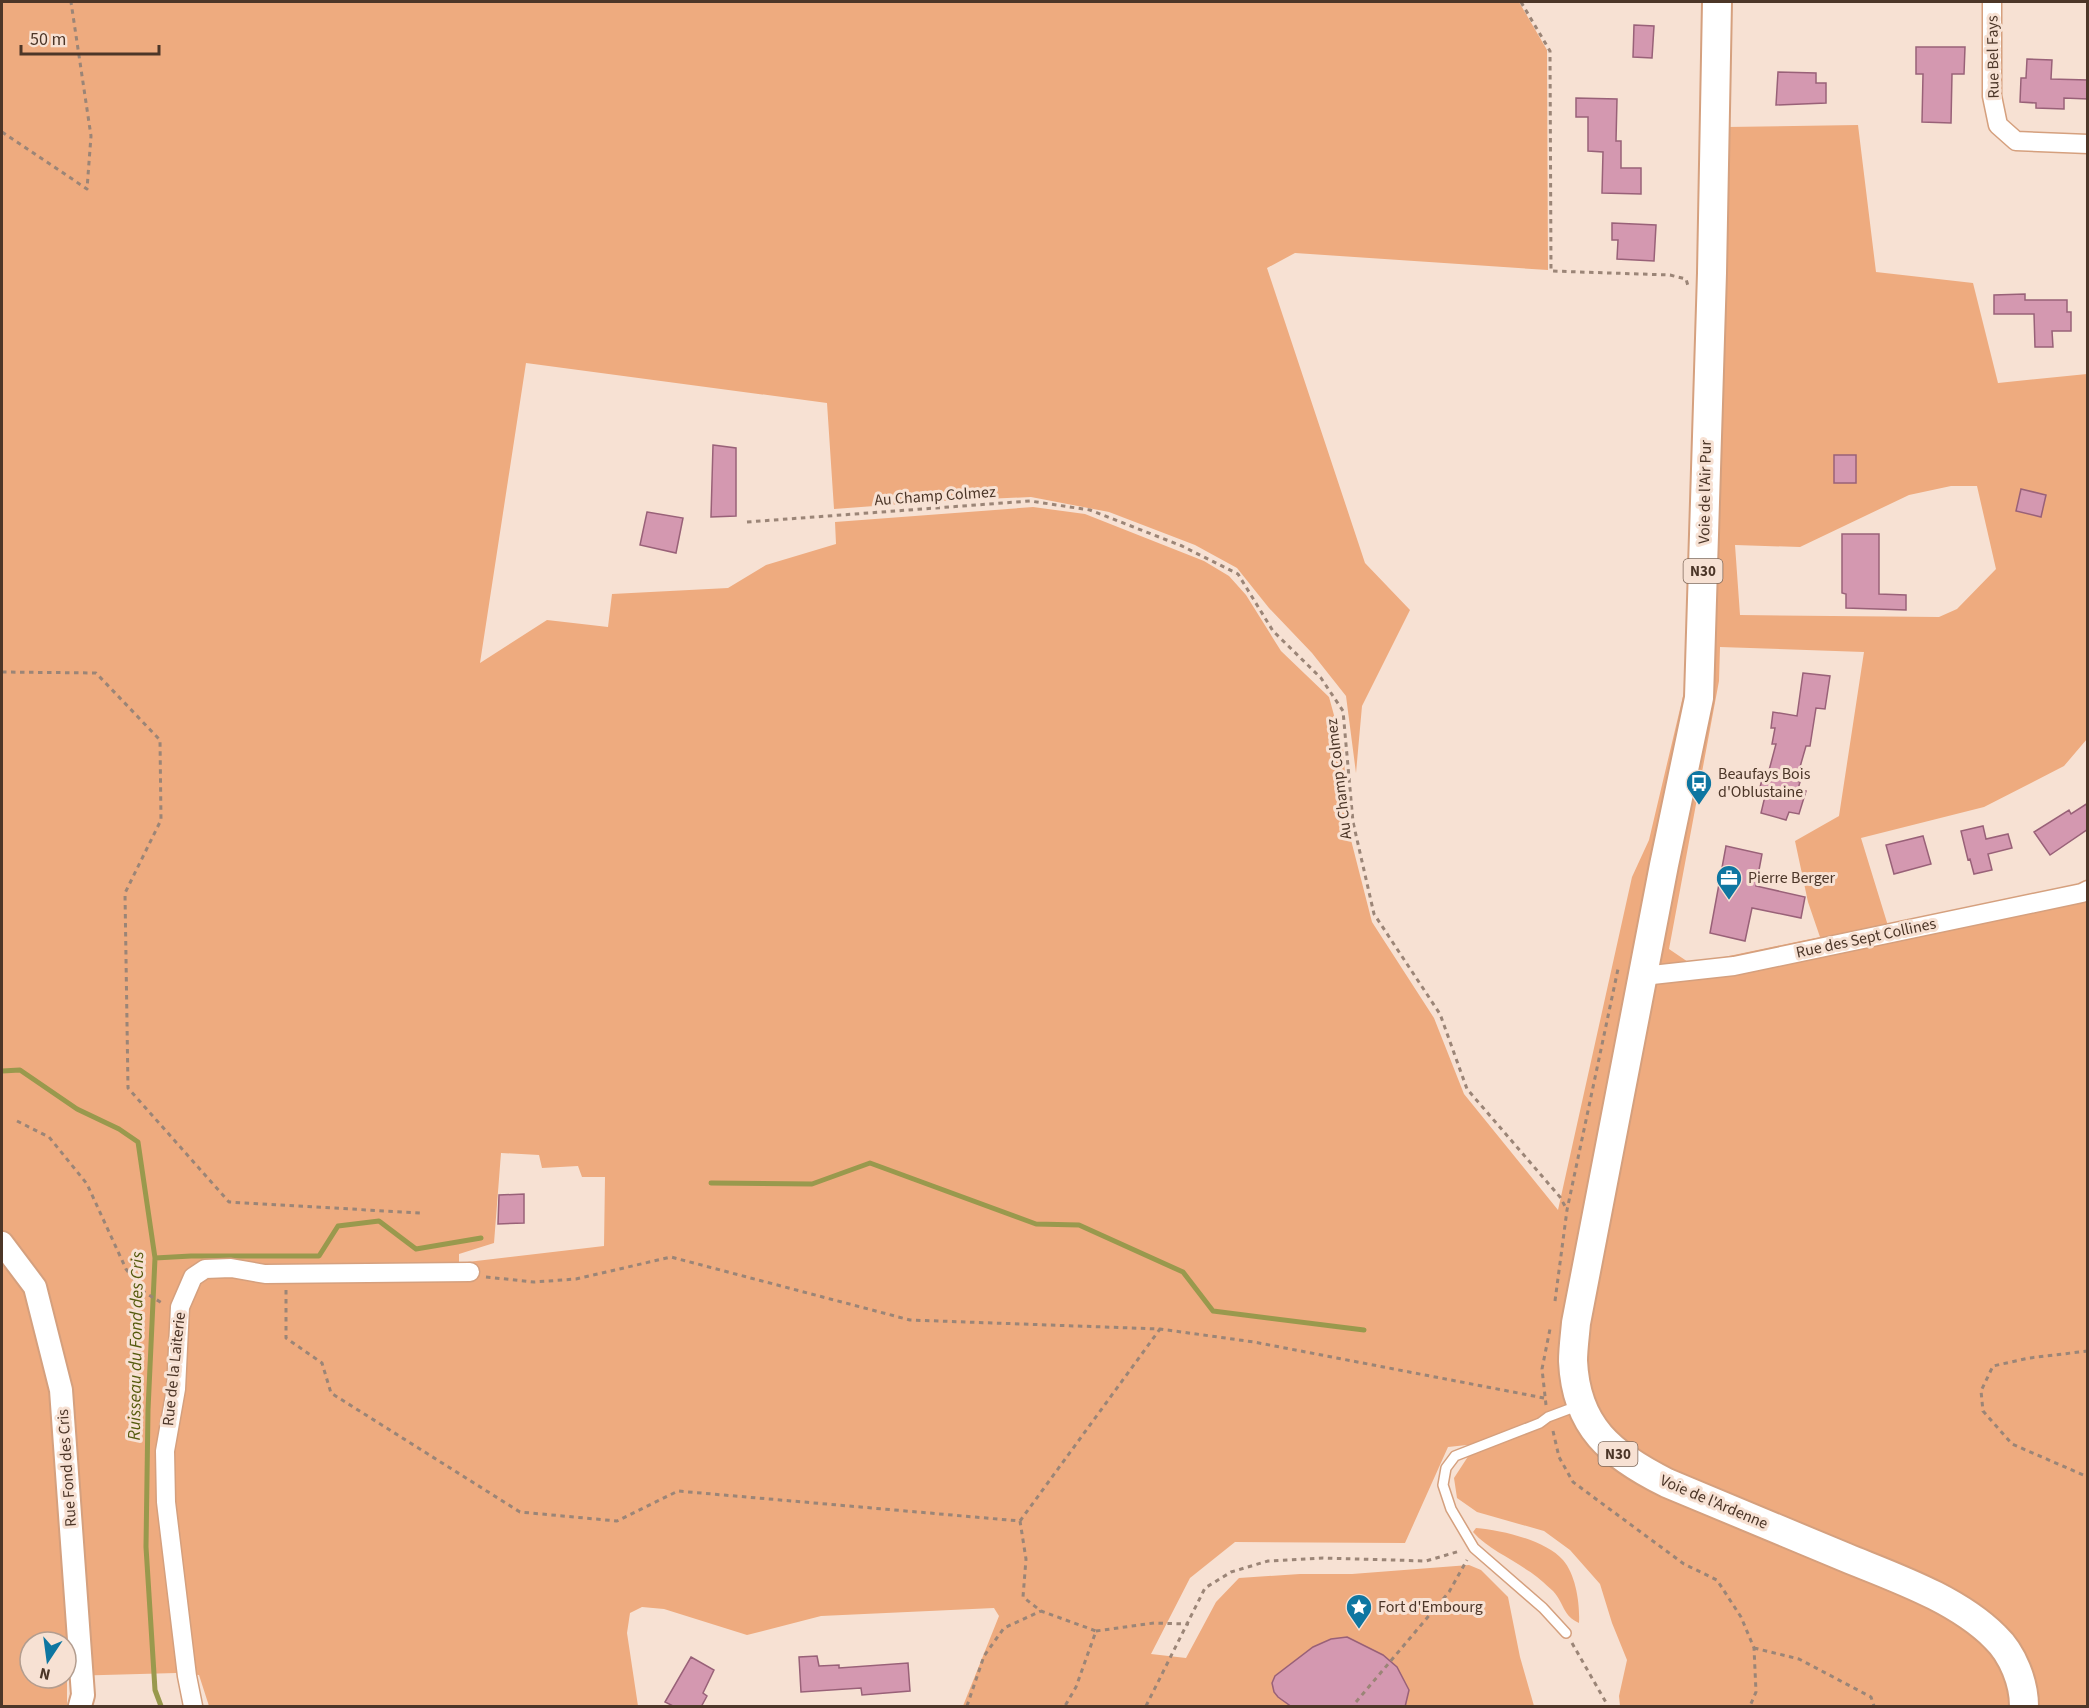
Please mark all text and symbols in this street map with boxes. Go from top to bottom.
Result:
street label: Rue Bel Fays [1981,15,2005,99]
scale bar [21,18,159,56]
text: 50 m [30,27,66,52]
street label: Voie de l'Air Pur [1693,440,1717,544]
street label: Au Champ Colmez [874,481,997,511]
road number: N30 [1684,559,1722,583]
street label: Au Champ Colmez [1321,717,1357,841]
place label: Beaufays Bois d'Oblustaine [1718,763,1811,803]
bus stop icon: Beaufays Bois d'Oblustaine [1684,768,1714,806]
office icon: Pierre Berger [1714,863,1744,901]
place label: Pierre Berger [1748,867,1836,889]
street label: Rue des Sept Collines [1794,912,1938,964]
water label: Ruisseau du Fond des Cris [122,1251,150,1441]
street label: Rue de la Laiterie [157,1311,191,1427]
street label: Rue Fond des Cris [52,1408,82,1528]
road number: N30 [1598,1442,1638,1466]
street label: Voie de l'Ardenne [1657,1469,1771,1535]
place icon: Fort d'Embourg [1344,1592,1374,1630]
place label: Fort d'Embourg [1378,1596,1483,1618]
north arrow [18,1630,78,1690]
text: N [37,1662,53,1686]

